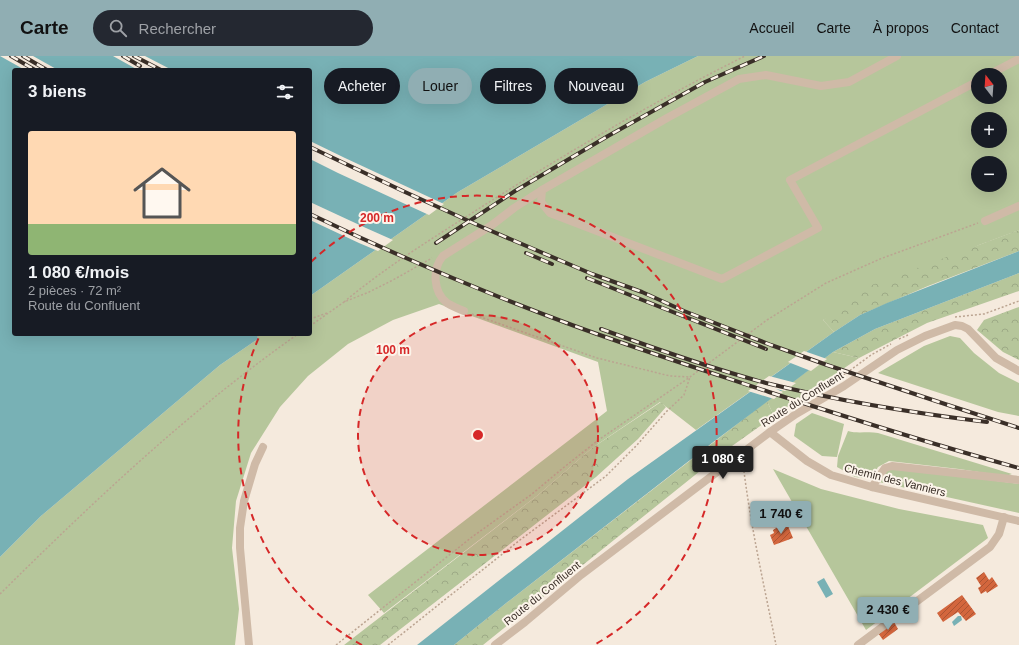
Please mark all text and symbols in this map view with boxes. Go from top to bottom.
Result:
search box [93,10,373,46]
text: Carte [20,17,69,38]
icon: search [107,17,129,39]
text: Rechercher [139,20,216,37]
text: Accueil [749,20,794,36]
text: Carte [816,20,851,36]
text: À propos [873,20,929,36]
text: Contact [951,20,999,36]
chip: Acheter [324,68,400,104]
chip: Louer [408,68,472,104]
chip: Filtres [480,68,546,104]
chip: Nouveau [554,68,638,104]
north arrow [971,68,1007,104]
map controls [971,68,1007,192]
icon: filters [274,81,296,103]
text: 3 biens [28,82,87,101]
button: + [971,112,1007,148]
button: − [971,156,1007,192]
icon: home [126,157,198,229]
text: 200 m [360,211,394,225]
text: 1 080 €/mois [28,263,129,282]
text: 2 pièces · 72 m² [28,283,121,298]
text: Route du Confluent [28,298,140,313]
text: 100 m [376,343,410,357]
street label: Route du Confluent [759,369,845,429]
centre of rings [471,428,485,442]
pin: 1 080 € [686,446,760,480]
text: 1 080 € [701,451,745,466]
street label: Chemin des Vanniers [843,462,948,499]
pin: 1 740 € [744,501,818,535]
text: 1 740 € [759,506,803,521]
street label: Route du Confluent [501,559,583,627]
pin: 2 430 € [851,597,925,631]
text: 2 430 € [866,602,910,617]

